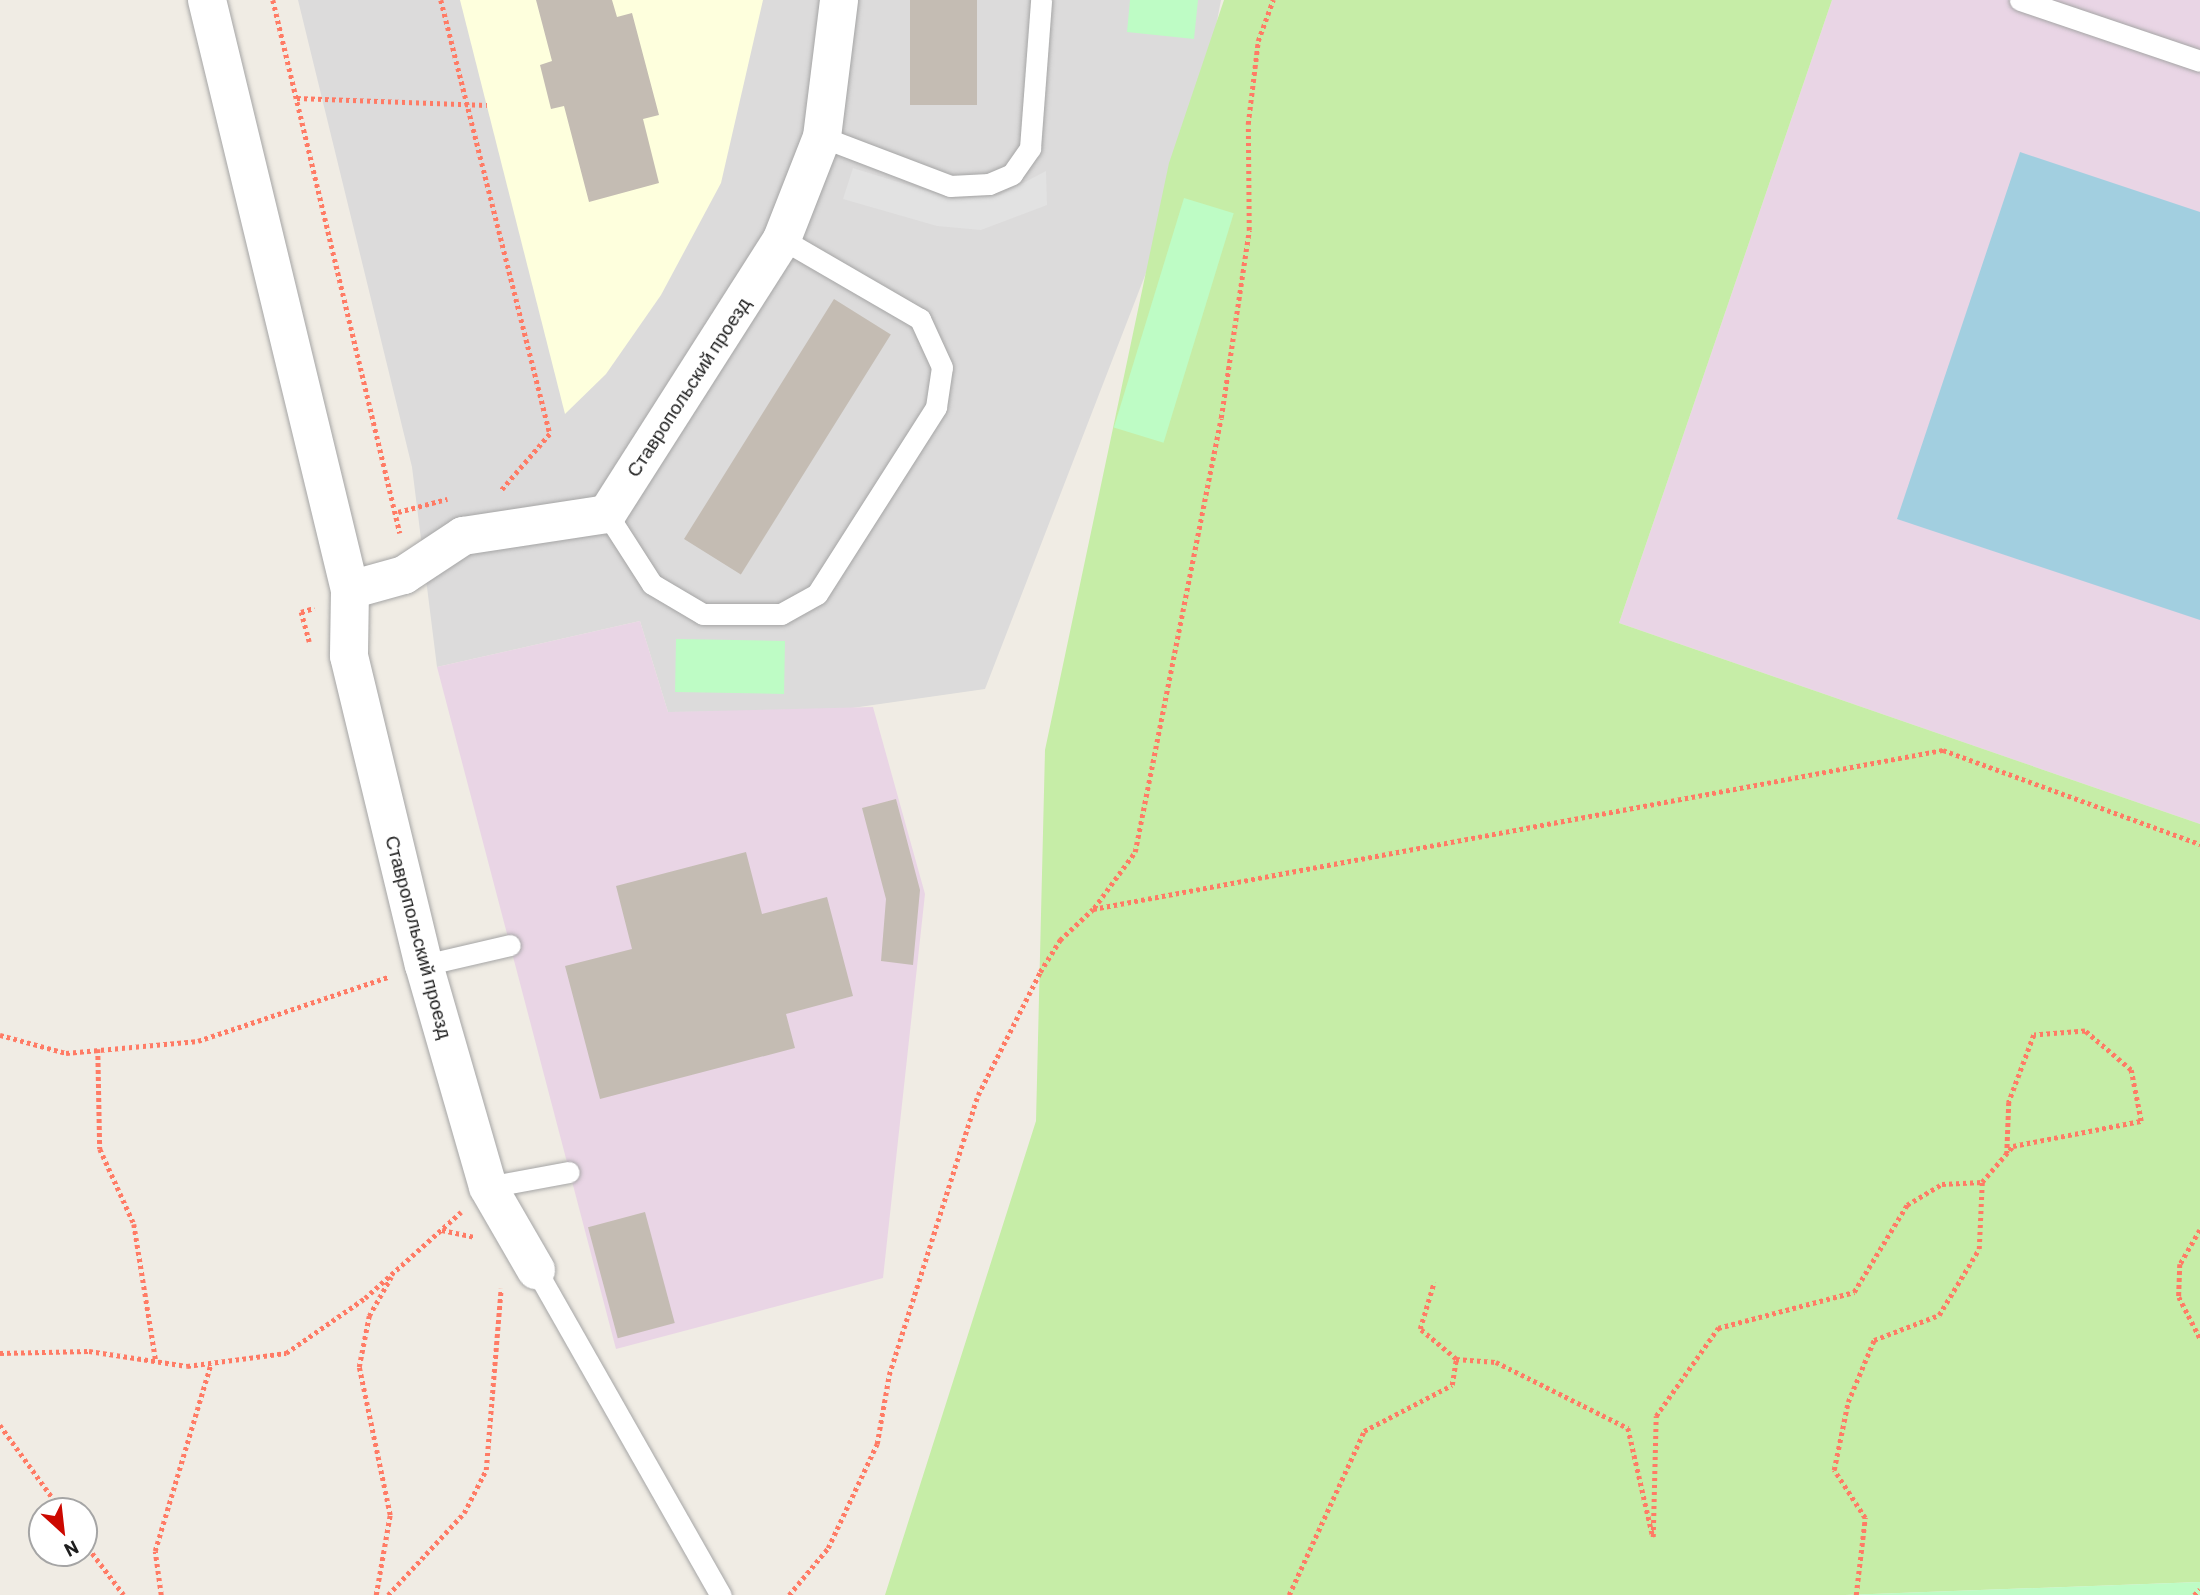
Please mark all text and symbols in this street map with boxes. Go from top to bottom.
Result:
street label: Ставропольский проезд [621,293,755,481]
street label: Ставропольский проезд [381,833,457,1041]
north arrow [28,1497,98,1567]
text: N [61,1536,83,1562]

